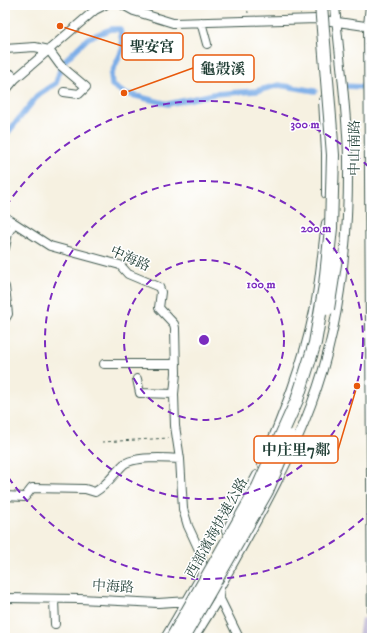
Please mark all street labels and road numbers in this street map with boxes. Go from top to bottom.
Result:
street label: 中山南路 [346,120,364,176]
street label: 中海路 [107,242,153,276]
street label: 西部濱海快速公路 [182,475,252,581]
street label: 中海路 [92,577,134,597]

